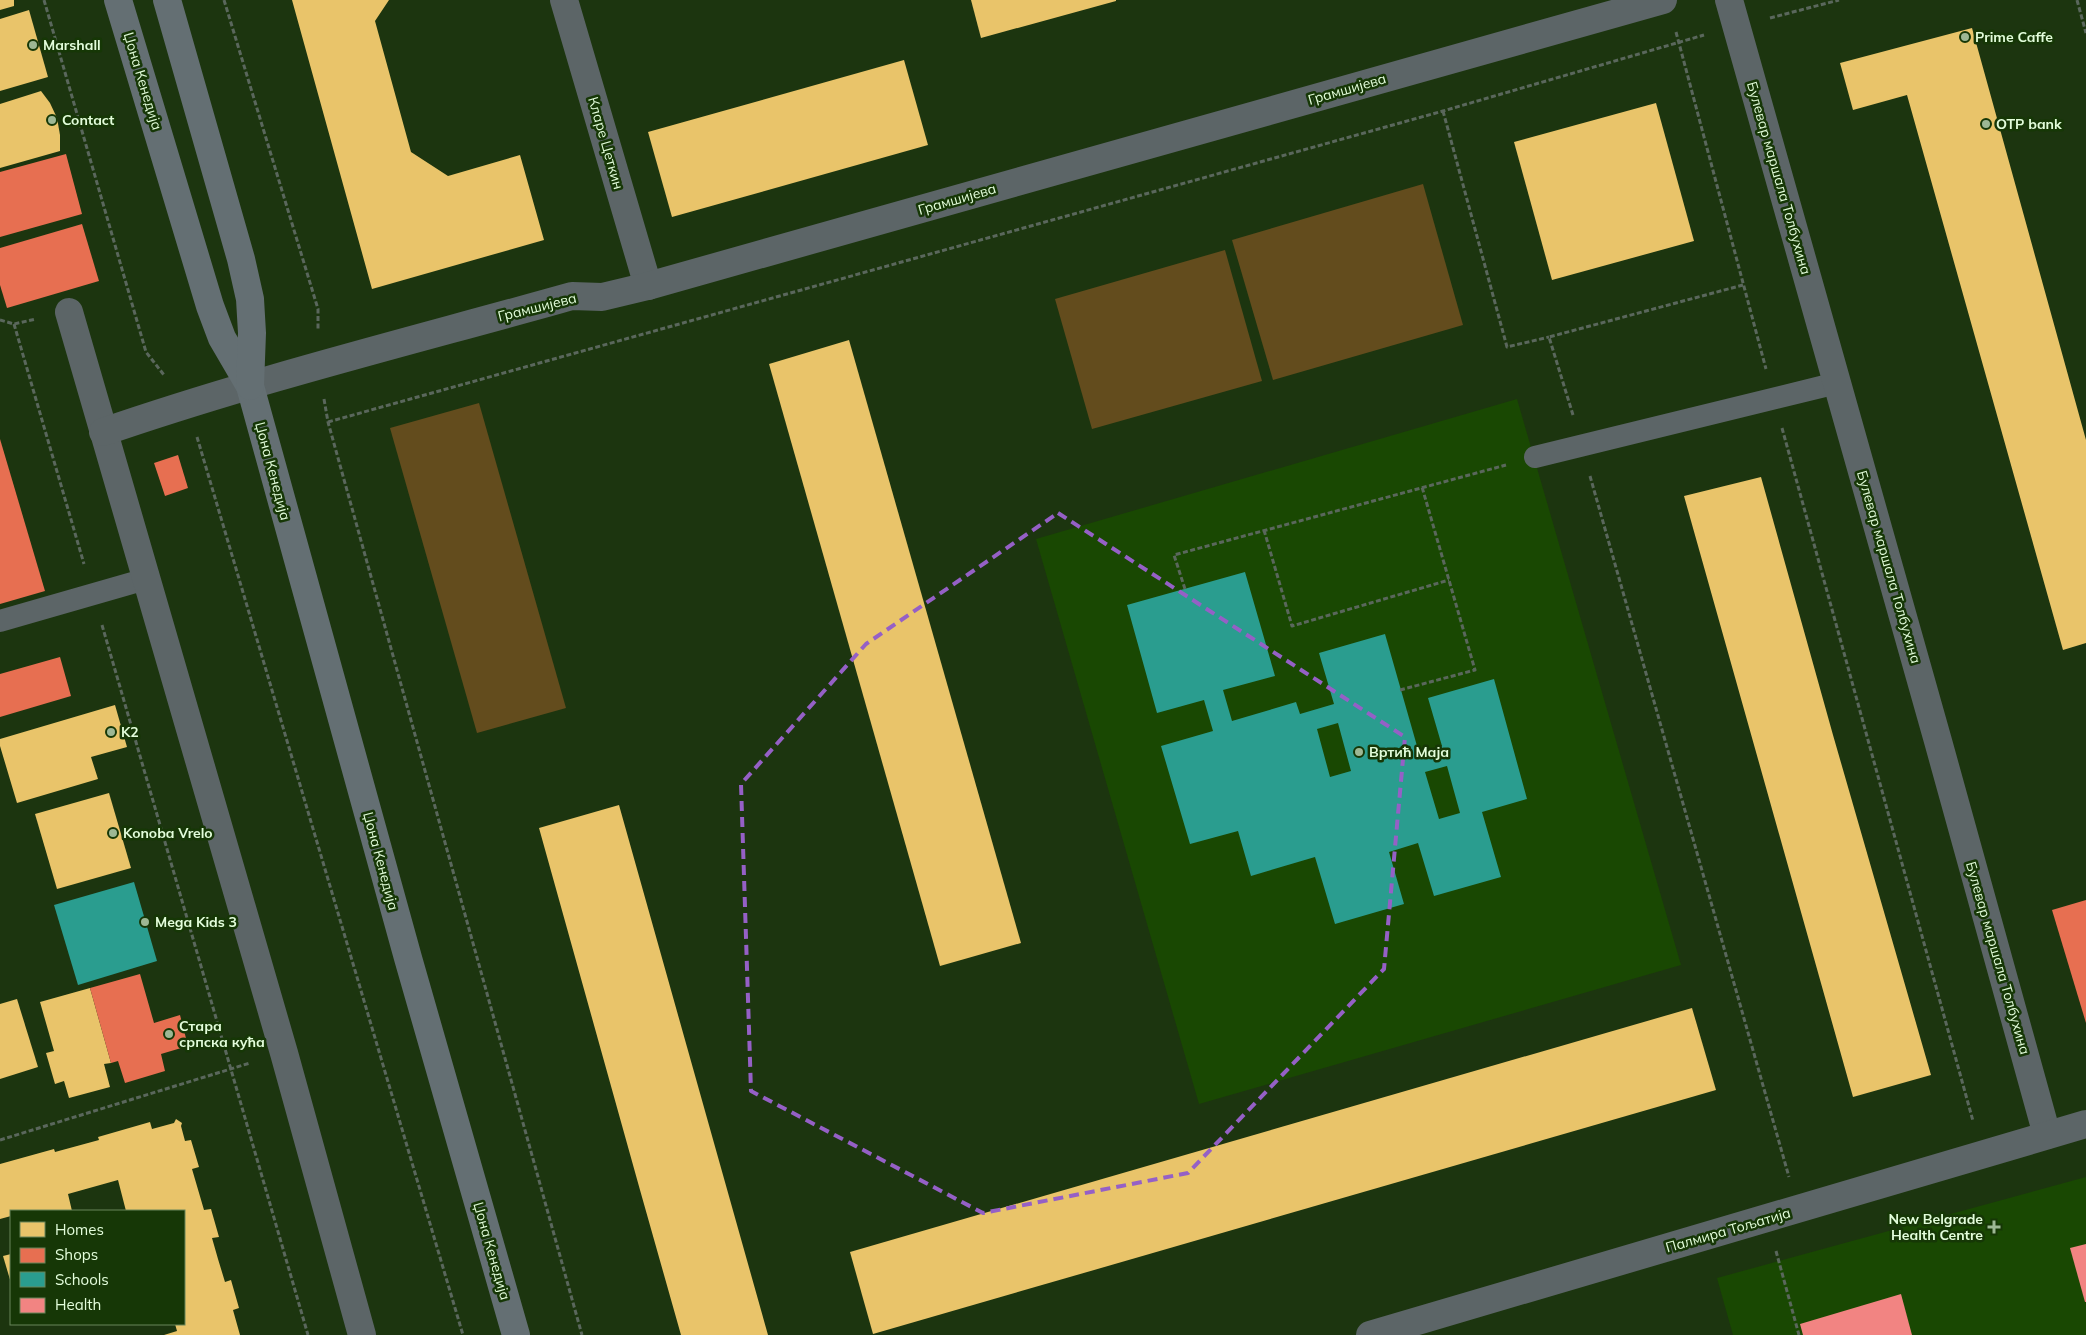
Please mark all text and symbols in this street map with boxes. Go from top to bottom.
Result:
place label: Prime Caffe [1975,28,2053,46]
street label: Џона Кенедија [120,30,166,132]
marker: Prime Caffe [1959,31,1971,43]
place label: Marshall [43,36,101,54]
marker: Marshall [27,39,39,51]
street label: Грамшијева [1306,69,1388,109]
street label: Булевар маршала Толбухина [1743,79,1815,277]
street label: Кларе Цеткин [584,95,628,191]
place label: Contact [62,111,115,129]
marker: Contact [46,114,58,126]
place label: OTP bank [1996,115,2062,133]
marker: OTP bank [1980,118,1992,130]
street label: Грамшијева [916,179,998,219]
street label: Грамшијева [496,289,578,325]
street label: Џона Кенедија [251,420,295,522]
street label: Булевар маршала Толбухина [1853,468,1925,666]
place label: K2 [121,723,139,741]
marker: K2 [105,726,117,738]
place label: Вртић Маја [1369,743,1449,761]
marker: Вртић Маја [1353,746,1365,758]
street label: Џона Кенедија [359,810,403,912]
place label: Konoba Vrelo [123,824,213,842]
marker: Konoba Vrelo [107,827,119,839]
street label: Булевар маршала Толбухина [1962,859,2034,1057]
place label: Mega Kids 3 [155,913,237,931]
marker: Mega Kids 3 [139,916,151,928]
place label: Стара српска кућа [179,1017,265,1051]
marker: Стара српска кућа [163,1028,175,1040]
street label: Џона Кенедија [469,1200,515,1302]
street label: Палмира Тољатија [1663,1204,1793,1256]
legend [10,1210,185,1325]
place label: New Belgrade Health Centre [1889,1210,1983,1244]
text: Homes [55,1220,104,1239]
marker: New Belgrade Health Centre [1987,1220,2001,1234]
text: Shops [55,1245,98,1264]
text: Schools [55,1270,109,1289]
text: Health [55,1295,101,1314]

